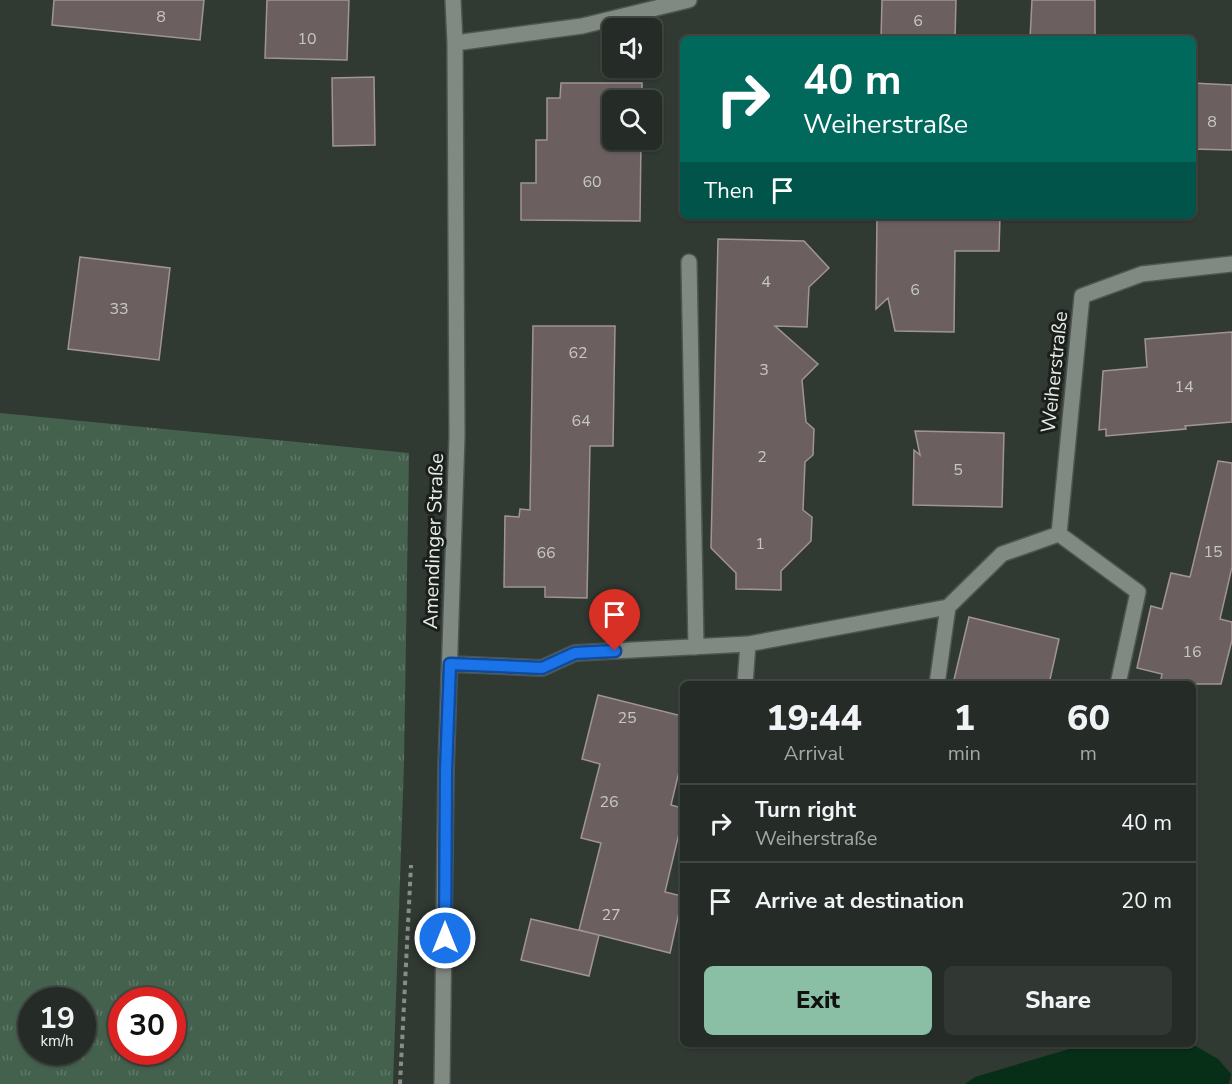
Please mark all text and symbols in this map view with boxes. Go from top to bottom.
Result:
house number: 8 [156,6,166,28]
house number: 6 [913,10,923,32]
map controls [602,18,662,150]
button: sound [602,18,662,78]
house number: 10 [297,28,317,50]
text: 40 m [803,52,902,109]
icon: right [704,60,782,138]
button: search [602,90,662,150]
text: Weiherstraße [803,106,968,143]
house number: 8 [1207,111,1217,133]
house number: 60 [582,171,602,193]
icon: arrive [766,174,799,207]
text: Then [704,176,754,206]
house number: 4 [761,271,771,293]
house number: 6 [910,279,920,301]
house number: 33 [109,298,129,320]
street label: Weiherstraße [1035,310,1074,434]
house number: 62 [568,342,588,364]
house number: 3 [759,359,769,381]
house number: 14 [1174,376,1194,398]
house number: 64 [571,410,591,432]
house number: 2 [757,446,767,468]
street label: Amendinger Straße [417,453,450,629]
house number: 5 [953,459,963,481]
house number: 1 [755,533,765,555]
house number: 15 [1203,541,1223,563]
house number: 66 [536,542,556,564]
pin [589,589,640,651]
icon: arrive [598,598,631,631]
house number: 16 [1182,641,1202,663]
text: 19:44 [766,694,862,743]
text: 1 [953,694,975,743]
text: 60 [1067,694,1110,743]
house number: 25 [617,707,637,729]
text: Arrival [784,740,844,767]
text: min [948,740,981,767]
text: m [1080,740,1097,767]
house number: 26 [599,791,619,813]
text: Turn right [755,795,856,825]
icon: right [704,807,737,840]
text: 40 m [1121,808,1172,838]
text: Weiherstraße [755,825,877,852]
icon: arrive [704,885,737,918]
text: Arrive at destination [755,886,964,916]
text: 20 m [1121,886,1172,916]
house number: 27 [601,904,621,926]
position arrow [413,906,477,970]
button: Exit [704,966,932,1035]
button: Share [944,966,1172,1035]
speed limit sign: 30 [108,987,186,1065]
text: 19 [39,998,75,1039]
text: km/h [40,1031,74,1051]

